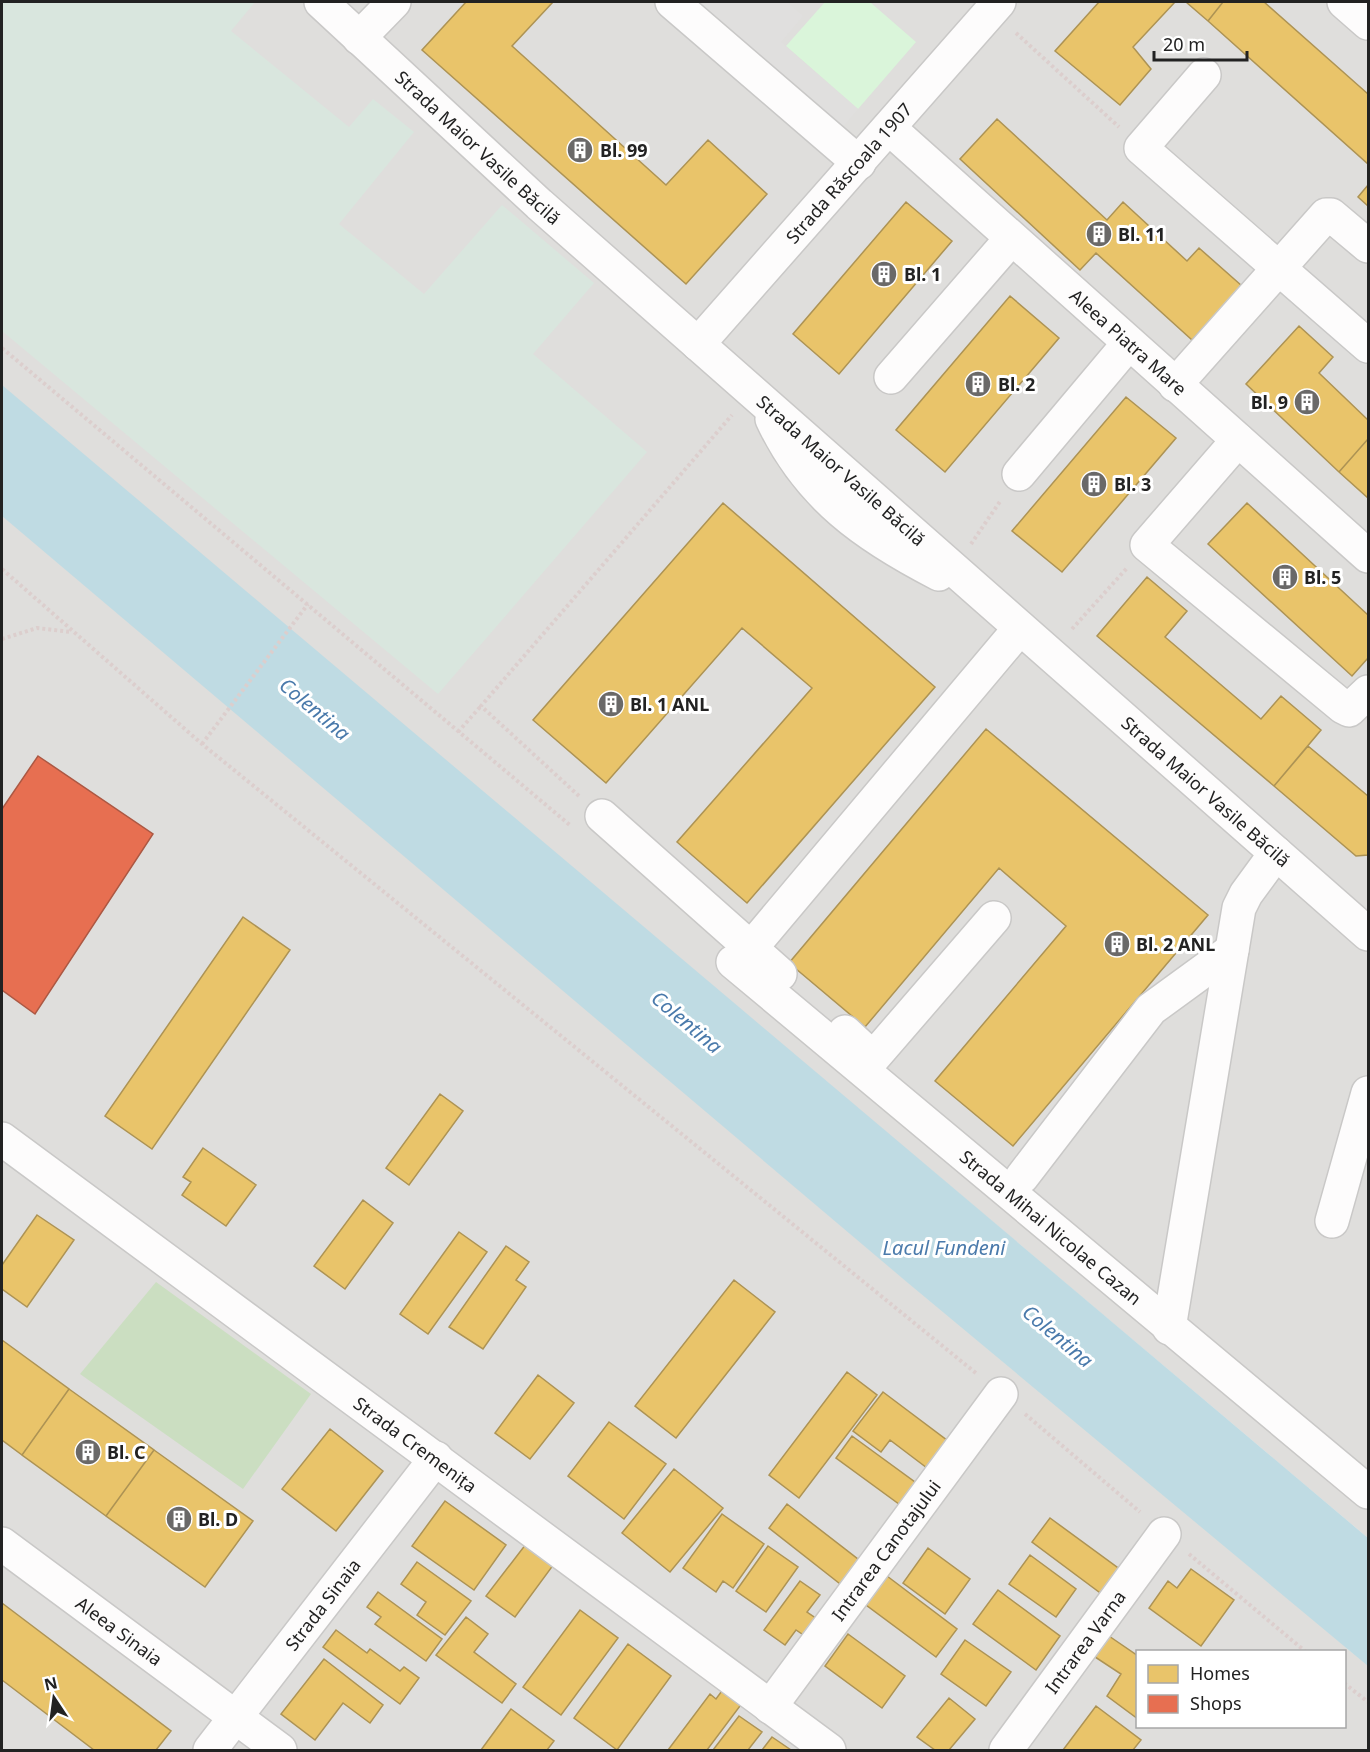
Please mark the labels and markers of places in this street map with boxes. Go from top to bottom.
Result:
building icon: Bl. 99 [565,135,595,165]
place label: Bl. 99 [600,138,648,162]
building icon: Bl. 11 [1084,219,1114,249]
place label: Bl. 11 [1118,222,1166,246]
building icon: Bl. 1 [869,259,899,289]
place label: Bl. 1 [904,262,941,286]
building icon: Bl. 2 [963,369,993,399]
place label: Bl. 2 [998,372,1035,396]
building icon: Bl. 9 [1292,387,1322,417]
place label: Bl. 9 [1251,390,1288,414]
building icon: Bl. 3 [1079,469,1109,499]
place label: Bl. 3 [1114,472,1151,496]
building icon: Bl. 5 [1270,562,1300,592]
place label: Bl. 5 [1304,565,1341,589]
building icon: Bl. 1 ANL [596,689,626,719]
place label: Bl. 1 ANL [630,692,709,716]
building icon: Bl. 2 ANL [1102,929,1132,959]
place label: Bl. 2 ANL [1136,932,1215,956]
building icon: Bl. C [73,1437,103,1467]
place label: Bl. C [107,1440,146,1464]
building icon: Bl. D [164,1504,194,1534]
place label: Bl. D [198,1507,238,1531]

